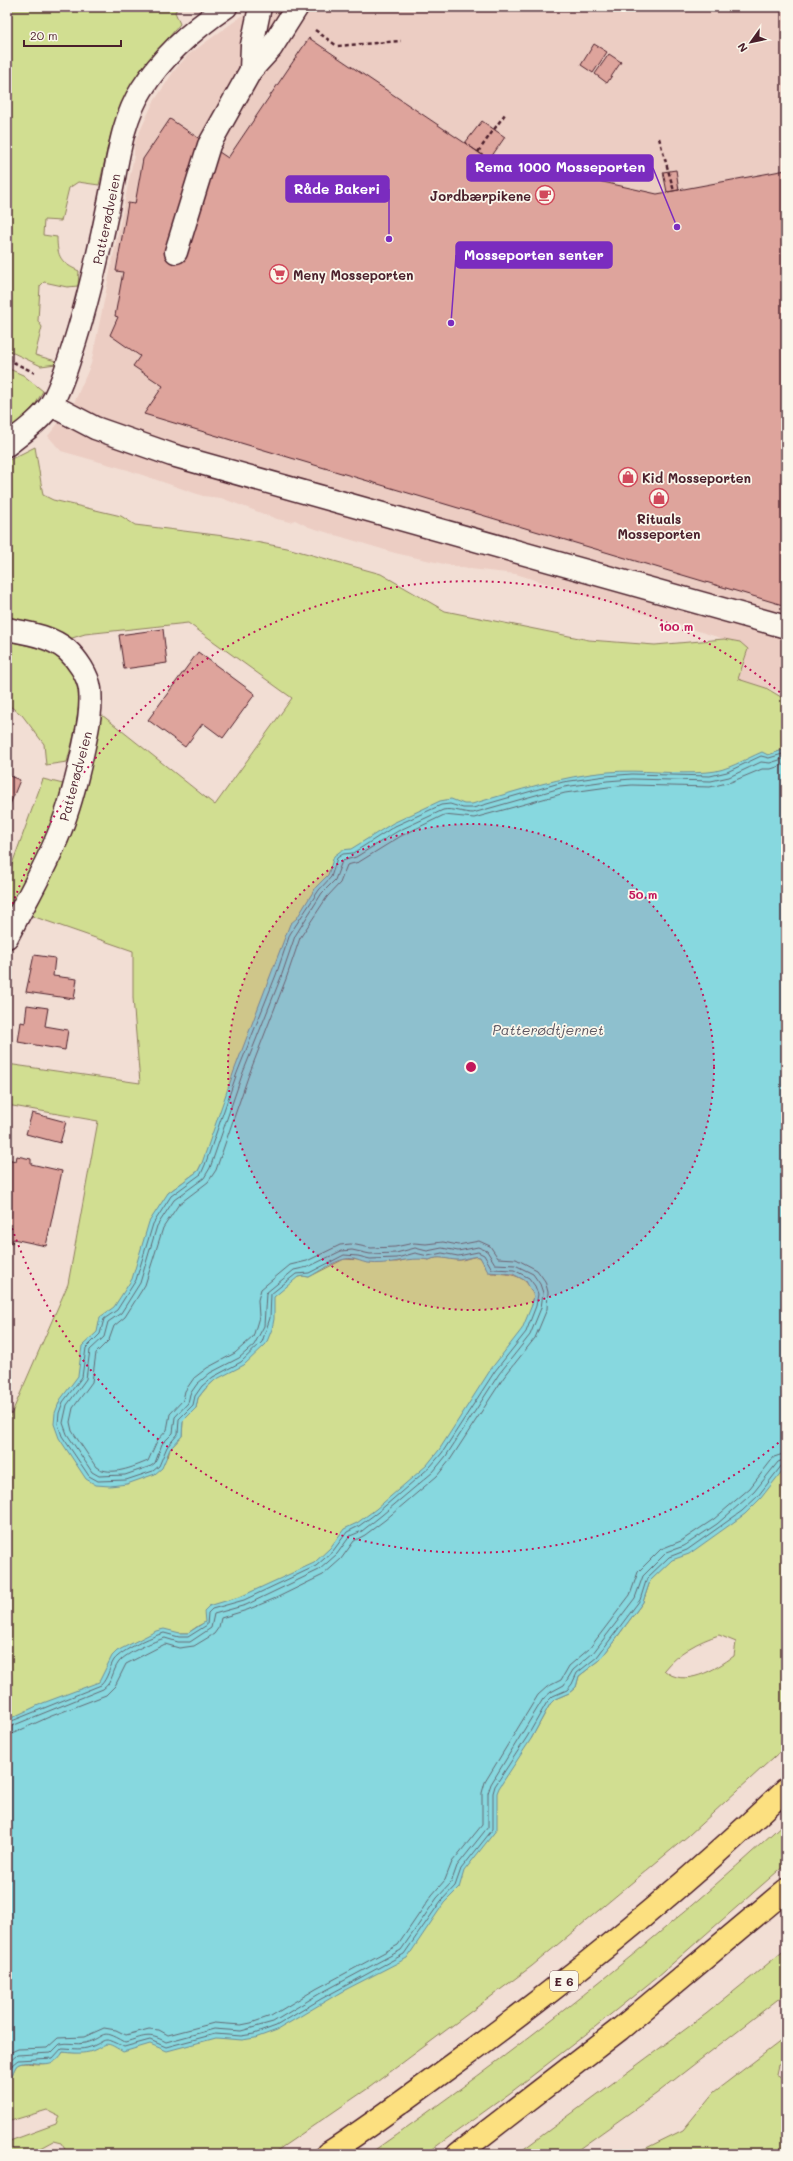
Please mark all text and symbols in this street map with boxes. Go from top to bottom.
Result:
scale bar [24,22,121,48]
north arrow [731,22,771,62]
text: 20 m [30,27,58,43]
text: N [734,40,751,55]
callout: Rema 1000 Mosseporten [467,155,653,181]
text: Rema 1000 Mosseporten [475,157,645,176]
street label: Patterødveien [88,172,123,266]
callout: Råde Bakeri [286,176,389,202]
text: Råde Bakeri [294,179,380,198]
cafe icon: Jordbærpikene [534,184,556,206]
place label: Jordbærpikene [430,187,531,204]
callout: Mosseporten senter [456,242,612,268]
text: Mosseporten senter [464,245,604,264]
supermarket icon: Meny Mosseporten [268,263,290,285]
place label: Meny Mosseporten [293,266,414,284]
shop icon: Kid Mosseporten [617,466,639,488]
place label: Kid Mosseporten [642,469,751,486]
shop icon: Rituals Mosseporten [648,487,670,509]
place label: Rituals Mosseporten [617,510,701,542]
text: 100 m [659,618,693,634]
street label: Patterødveien [55,729,95,823]
text: 50 m [629,886,657,902]
water label: Patterødtjernet [492,1020,604,1039]
centre of rings [464,1060,478,1074]
road number: E 6 [550,1971,578,1991]

